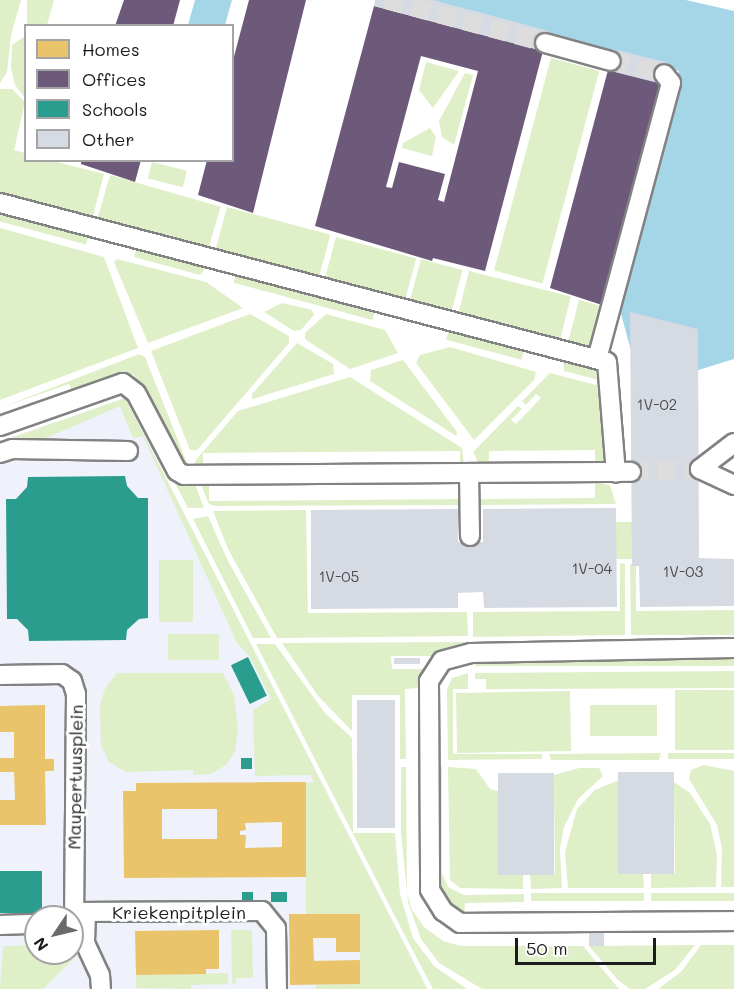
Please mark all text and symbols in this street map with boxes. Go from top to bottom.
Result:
legend [24,24,234,162]
text: Homes [82,37,140,61]
text: Offices [82,67,146,91]
text: Schools [82,97,147,121]
text: Other [82,127,135,151]
house number: 1V-02 [637,396,677,414]
house number: 1V-04 [572,560,612,578]
house number: 1V-03 [663,563,703,581]
house number: 1V-05 [319,568,359,586]
street label: Maupertuusplein [63,704,87,850]
street label: Kriekenpitplein [112,901,246,923]
north arrow [24,905,84,965]
scale bar [518,926,659,964]
text: N [28,933,53,955]
text: 50 m [526,936,568,960]

